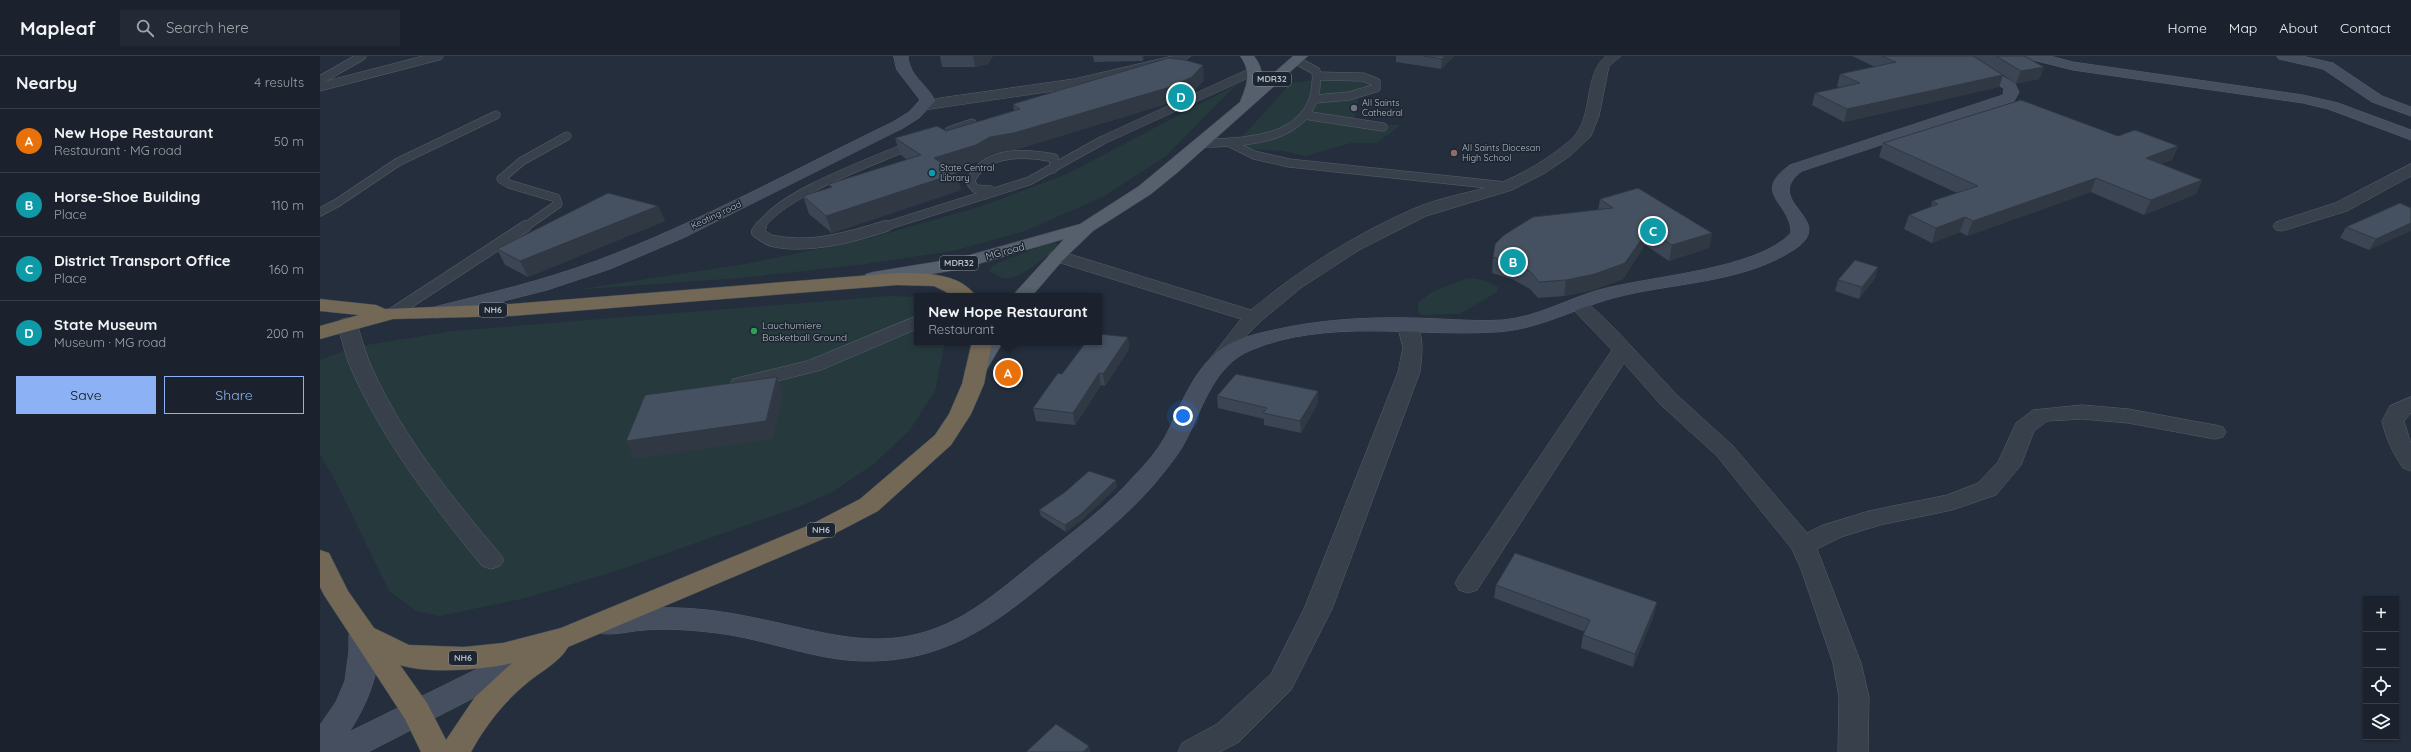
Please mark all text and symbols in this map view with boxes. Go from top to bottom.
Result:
search box [120,10,400,46]
text: Mapleaf [20,16,96,40]
icon: search [134,17,156,39]
text: Search here [166,18,249,37]
text: Home [2168,19,2207,37]
text: Map [2229,19,2257,37]
text: About [2279,19,2318,37]
text: Contact [2340,19,2391,37]
text: Nearby [16,72,77,93]
road number: MDR32 [1253,72,1291,86]
text: 4 results [254,74,304,90]
pin: D [1168,82,1194,112]
place label: All Saints Cathedral [1362,97,1403,118]
marker: All Saints Cathedral [1349,103,1359,113]
text: New Hope Restaurant [54,123,214,142]
text: A [25,133,33,149]
text: 50 m [274,133,304,149]
text: Restaurant · MG road [54,142,182,158]
place label: All Saints Diocesan High School [1462,142,1541,163]
marker: All Saints Diocesan High School [1449,148,1459,158]
place label: State Central Library [940,162,994,183]
marker: State Central Library [927,168,937,178]
text: Horse-Shoe Building [54,187,200,206]
text: B [25,197,33,213]
text: 110 m [271,197,304,213]
street label: Keating road [689,198,743,231]
text: Place [54,206,87,222]
pin: C [1640,216,1666,246]
street label: MG road [984,240,1026,263]
pin: B [1500,247,1526,277]
text: District Transport Office [54,251,231,270]
road number: MDR32 [940,256,978,270]
text: C [25,261,33,277]
text: 160 m [269,261,304,277]
text: Place [54,270,87,286]
popup [914,293,1102,345]
text: New Hope Restaurant [928,302,1088,321]
road number: NH6 [479,303,507,317]
text: State Museum [54,315,157,334]
place label: Lauchumiere Basketball Ground [762,319,847,344]
text: Restaurant [928,321,995,337]
text: D [24,325,34,341]
text: 200 m [266,325,304,341]
marker: Lauchumiere Basketball Ground [749,326,759,336]
text: Museum · MG road [54,334,166,350]
pin: A [995,358,1021,388]
button: Save [16,376,156,414]
button: Share [164,376,304,414]
your location [1173,406,1193,426]
road number: NH6 [807,523,835,537]
map controls [2363,596,2399,740]
button: + [2363,596,2399,632]
button: − [2363,632,2399,668]
road number: NH6 [449,651,477,665]
button: locate [2363,668,2399,704]
button: layers [2363,704,2399,740]

